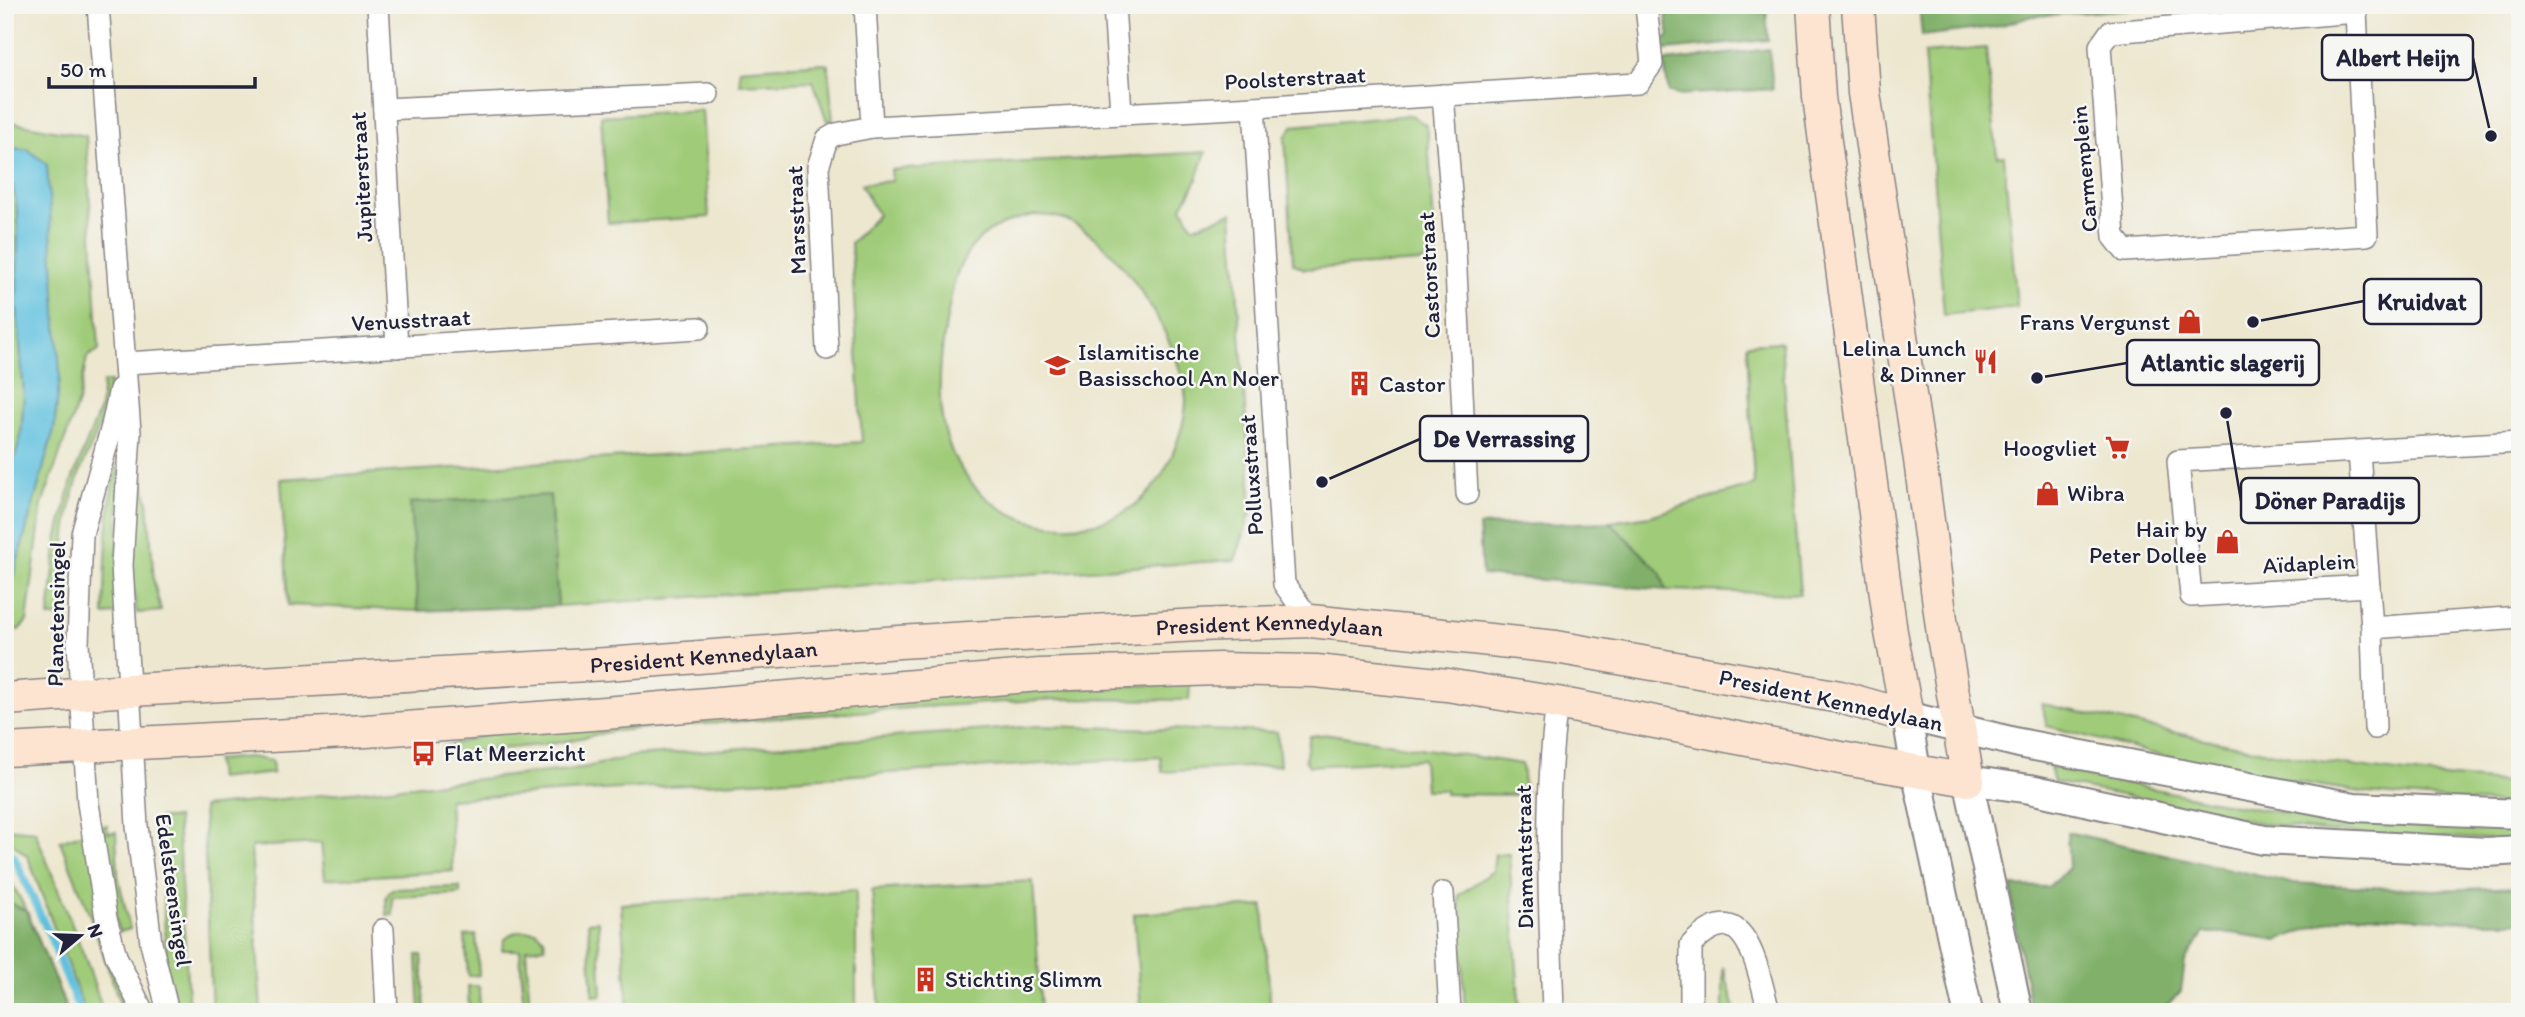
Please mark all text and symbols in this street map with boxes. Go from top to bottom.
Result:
callout: Albert Heijn [2322,35,2473,80]
text: Albert Heijn [2335,43,2460,73]
scale bar [49,46,256,90]
text: 50 m [60,57,107,82]
street label: Poolsterstraat [1224,60,1367,96]
street label: Carmenplein [2065,104,2103,234]
street label: Jupiterstraat [344,111,378,243]
street label: Marsstraat [780,165,812,275]
street label: Castorstraat [1412,211,1446,339]
callout: Kruidvat [2364,279,2481,324]
text: Kruidvat [2377,287,2467,316]
street label: Venusstraat [351,303,472,337]
place label: Frans Vergunst [2020,308,2170,336]
shop icon: Frans Vergunst [2176,308,2204,336]
place label: Lelina Lunch & Dinner [1842,334,1966,388]
place label: Islamitische Basisschool An Noer [1078,338,1279,392]
callout: Atlantic slagerij [2127,340,2319,385]
restaurant icon: Lelina Lunch & Dinner [1972,347,2000,375]
text: Atlantic slagerij [2140,348,2305,378]
school or university icon: Islamitische Basisschool An Noer [1044,351,1072,379]
building icon: Castor [1345,370,1373,398]
place label: Castor [1379,370,1445,398]
street label: Polluxstraat [1233,413,1269,537]
callout: De Verrassing [1420,416,1588,461]
text: De Verrassing [1433,424,1576,454]
place label: Hoogvliet [2003,434,2097,462]
supermarket icon: Hoogvliet [2103,434,2131,462]
callout: Döner Paradijs [2241,478,2419,523]
shop icon: Wibra [2033,479,2061,507]
place label: Wibra [2067,479,2125,507]
text: Döner Paradijs [2254,486,2406,516]
place label: Hair by Peter Dollee [2089,515,2207,569]
shop icon: Hair by Peter Dollee [2213,528,2241,556]
street label: Planetensingel [41,540,71,687]
street label: Aïdaplein [2262,547,2356,579]
street label: President Kennedylaan [1155,607,1385,643]
street label: President Kennedylaan [589,634,819,679]
street label: President Kennedylaan [1717,663,1945,737]
bus stop icon: Flat Meerzicht [410,739,438,767]
place label: Flat Meerzicht [444,739,586,767]
street label: Diamantstraat [1509,784,1539,930]
street label: Edelsteensingel [149,812,199,969]
north arrow [46,902,116,972]
text: N [83,921,109,940]
building icon: Stichting Slimm [911,965,939,993]
place label: Stichting Slimm [945,965,1102,993]

